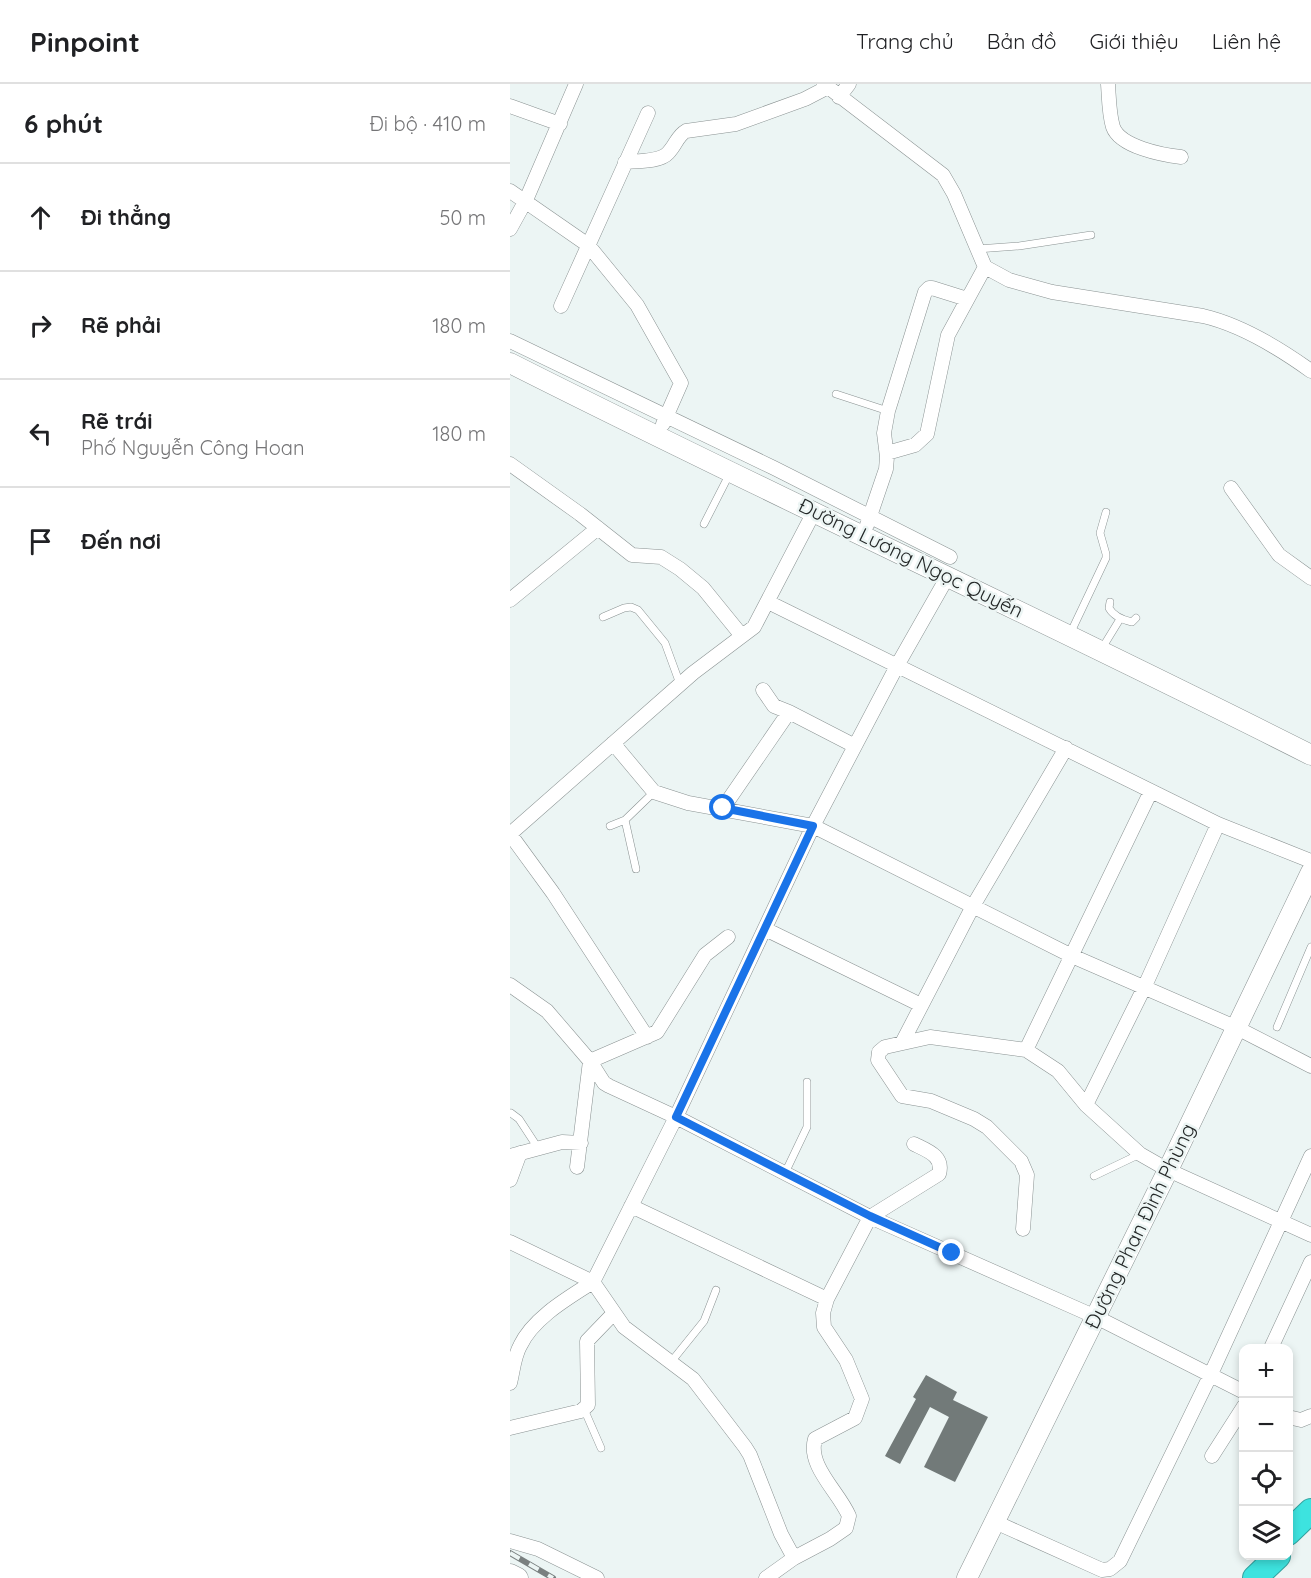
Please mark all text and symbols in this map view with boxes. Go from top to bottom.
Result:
text: Pinpoint [30,24,140,59]
text: Trang chủ [856,28,954,54]
text: Bản đồ [987,28,1056,54]
text: Giới thiệu [1089,28,1179,54]
text: Liên hệ [1212,28,1281,54]
text: 6 phút [24,107,103,140]
text: Đi bộ · 410 m [369,111,486,136]
icon: ahead [24,201,57,234]
text: Đi thẳng [81,203,171,231]
text: 50 m [440,205,486,230]
icon: right [24,309,57,342]
text: Rẽ phải [81,311,161,339]
text: 180 m [432,313,486,338]
text: Rẽ trái [81,407,152,435]
icon: left [24,417,57,450]
text: 180 m [432,421,486,446]
text: Phố Nguyễn Công Hoan [81,435,304,460]
street label: Đường Lương Ngọc Quyến [795,492,1028,623]
icon: arrive [24,525,57,558]
text: Đến nơi [81,527,161,555]
route start [709,794,735,820]
street label: Đường Phan Đình Phùng [1079,1119,1200,1333]
route end [938,1239,964,1265]
map controls [1239,1344,1293,1560]
button: + [1239,1344,1293,1398]
button: − [1239,1398,1293,1452]
button: locate [1239,1452,1293,1506]
button: layers [1239,1506,1293,1560]

